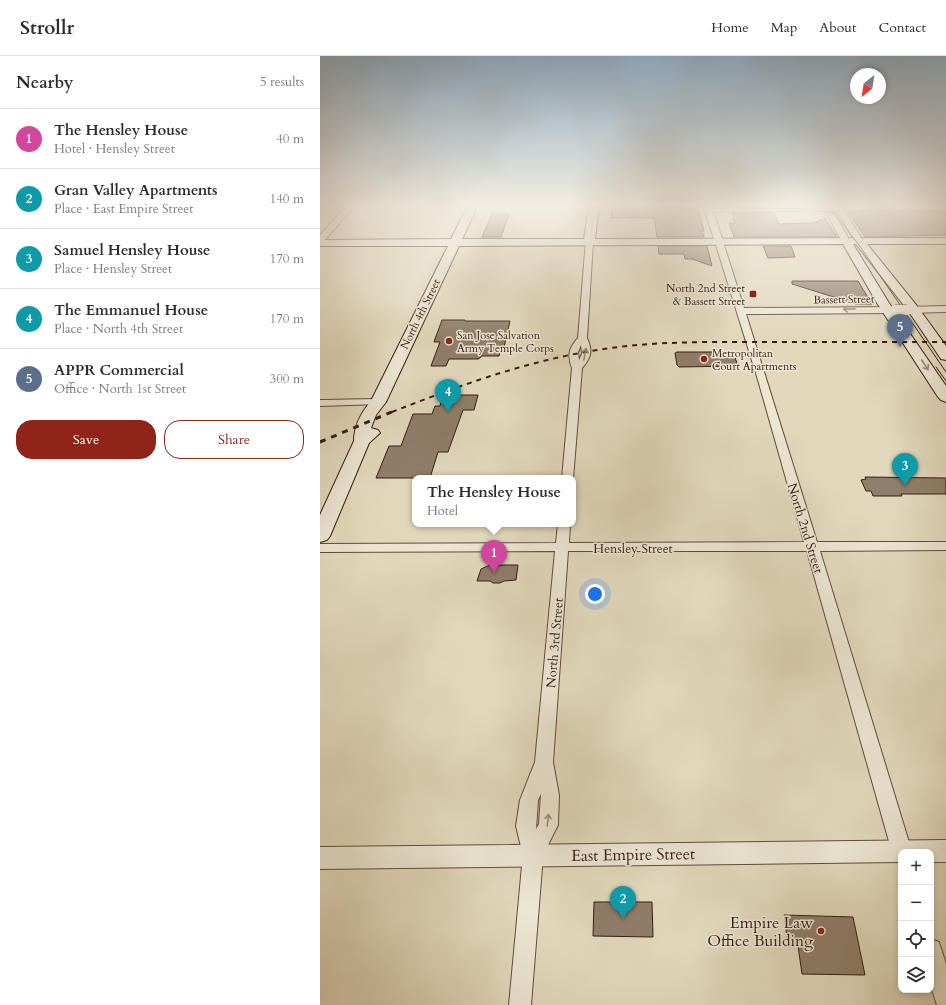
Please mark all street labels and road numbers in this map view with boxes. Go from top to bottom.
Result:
street label: North 4th Street [397,276,444,352]
street label: Bassett Street [813,291,875,308]
street label: North 2nd Street [783,481,827,576]
street label: Hensley Street [593,540,673,558]
street label: North 3rd Street [542,597,568,689]
street label: East Empire Street [571,843,695,867]

